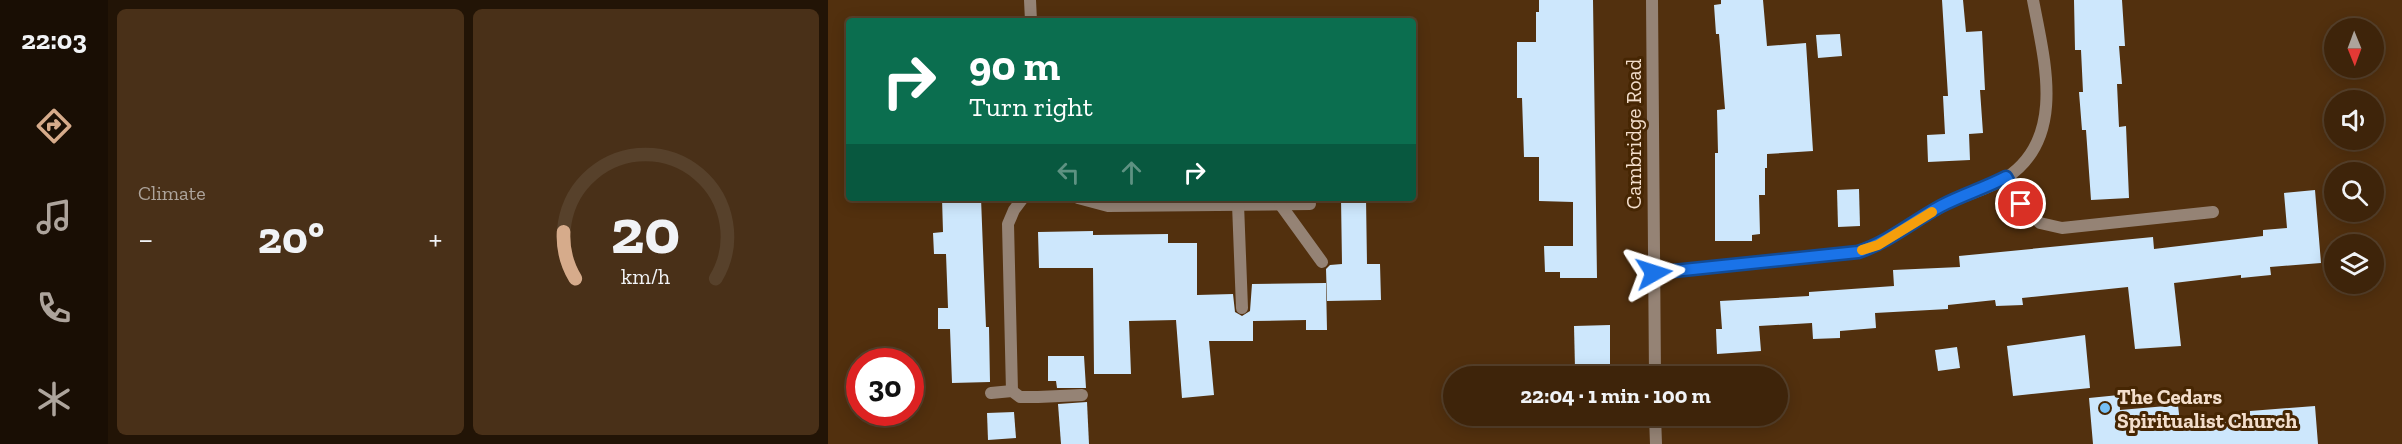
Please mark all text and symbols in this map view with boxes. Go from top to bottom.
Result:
north arrow [2324,18,2384,78]
map controls [2324,18,2384,294]
text: 22:03 [21,24,87,56]
text: 90 m [969,40,1060,91]
icon: right [870,42,948,120]
street label: Cambridge Road [1621,58,1646,209]
button: sound [2324,90,2384,150]
text: Turn right [969,91,1093,123]
icon: directions [33,105,75,147]
icon: left [1052,156,1085,189]
icon: ahead [1115,156,1148,189]
icon: right [1178,156,1211,189]
button: search [2324,162,2384,222]
pin [1995,178,2046,229]
text: Climate [138,181,206,205]
icon: arrive [2004,187,2037,220]
text: 20 [611,194,680,269]
icon: music [33,196,75,238]
text: 20° [258,211,324,265]
text: − [138,219,153,258]
text: + [429,219,443,258]
button: layers [2324,234,2384,294]
position arrow [1622,241,1686,305]
text: km/h [621,264,670,289]
icon: phone [33,287,75,329]
speed limit sign: 30 [846,348,924,426]
icon: climate [33,378,75,420]
text: 22:04 · 1 min · 100 m [1520,382,1711,409]
place label: The Cedars Spiritualist Church [2117,384,2297,433]
marker: The Cedars Spiritualist Church [2098,401,2112,415]

